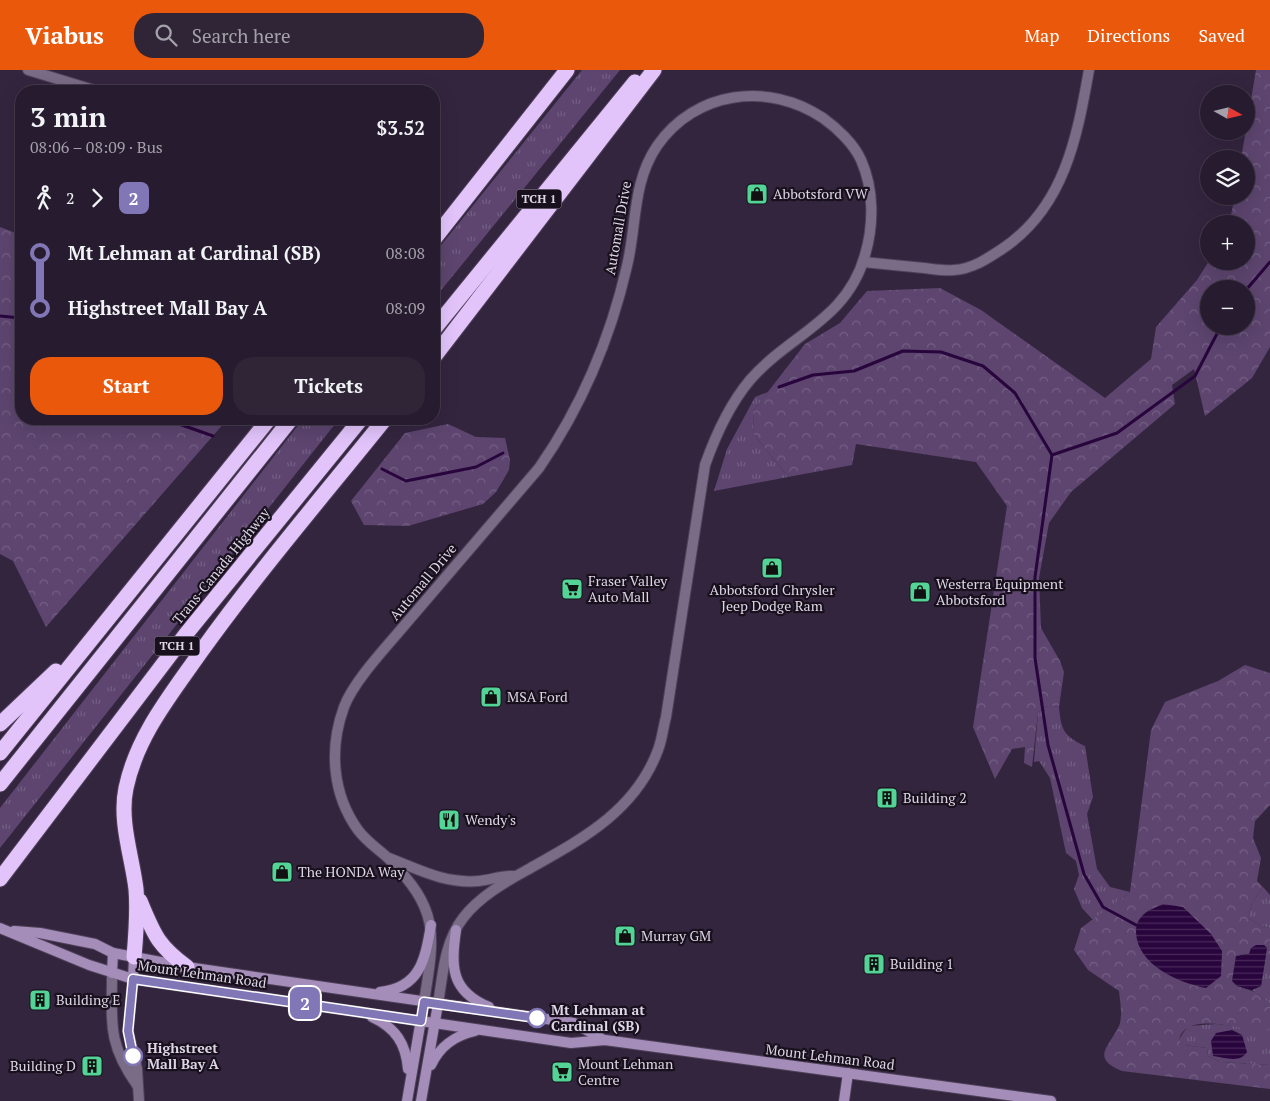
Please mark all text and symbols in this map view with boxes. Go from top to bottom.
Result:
search box [134,13,484,58]
text: Viabus [25,19,104,51]
icon: search [152,21,180,49]
text: Search here [192,23,291,48]
text: Map [1024,23,1059,47]
text: Directions [1087,23,1170,47]
text: Saved [1198,23,1245,47]
north arrow [1200,85,1255,140]
map controls [1200,85,1255,335]
text: 3 min [30,98,107,135]
text: $3.52 [376,115,425,140]
text: 08:06 – 08:09 · Bus [30,136,163,158]
button: layers [1200,150,1255,205]
street label: Automall Drive [600,180,635,276]
shop icon: Abbotsford VW [745,182,769,206]
icon: walk [30,184,58,212]
icon: forward [83,184,111,212]
place label: Abbotsford VW [773,184,869,203]
text: 2 [129,186,139,210]
text: 2 [66,187,75,209]
road number: TCH 1 [516,190,562,208]
button: + [1200,215,1255,270]
text: Mt Lehman at Cardinal (SB) [68,240,321,265]
text: 08:08 [386,242,425,264]
button: − [1200,280,1255,335]
text: Highstreet Mall Bay A [68,295,267,320]
text: 08:09 [386,297,425,319]
button: Start [30,357,223,415]
button: Tickets [233,357,425,415]
street label: Trans-Canada Highway [168,503,274,628]
street label: Automall Drive [385,539,460,624]
shop icon: Abbotsford Chrysler Jeep Dodge Ram [760,556,784,580]
place label: Fraser Valley Auto Mall [588,571,668,606]
place label: Westerra Equipment Abbotsford [936,574,1064,609]
supermarket icon: Fraser Valley Auto Mall [560,577,584,601]
place label: Abbotsford Chrysler Jeep Dodge Ram [709,580,835,615]
shop icon: Westerra Equipment Abbotsford [908,580,932,604]
road number: TCH 1 [154,636,200,656]
shop icon: MSA Ford [479,685,503,709]
place label: MSA Ford [507,687,568,706]
building icon: Building 2 [875,786,899,810]
place label: Building 2 [903,788,967,807]
restaurant icon: Wendy's [437,808,461,832]
place label: Wendy's [465,810,516,829]
shop icon: The HONDA Way [270,860,294,884]
place label: The HONDA Way [298,862,405,881]
shop icon: Murray GM [613,924,637,948]
place label: Murray GM [641,926,711,945]
building icon: Building 1 [862,952,886,976]
place label: Building 1 [890,954,954,973]
street label: Mount Lehman Road [136,955,268,992]
line badge: 2 [289,987,321,1019]
building icon: Building E [28,988,52,1012]
place label: Building E [56,990,120,1009]
text: 2 [300,991,310,1015]
place label: Mt Lehman at Cardinal (SB) [551,1000,645,1035]
marker: Mt Lehman at Cardinal (SB) [527,1008,547,1028]
place label: Highstreet Mall Bay A [147,1038,220,1073]
street label: Mount Lehman Road [764,1039,896,1074]
marker: Highstreet Mall Bay A [123,1046,143,1066]
building icon: Building D [80,1054,104,1078]
place label: Mount Lehman Centre [578,1054,674,1089]
place label: Building D [10,1056,76,1075]
supermarket icon: Mount Lehman Centre [550,1060,574,1084]

